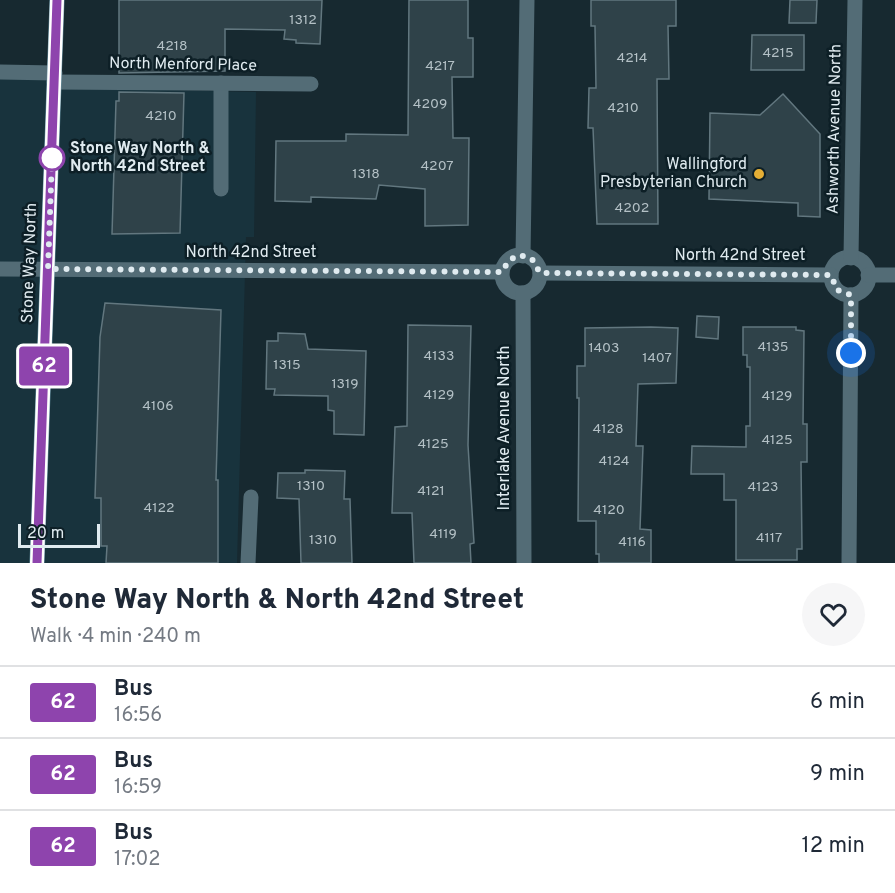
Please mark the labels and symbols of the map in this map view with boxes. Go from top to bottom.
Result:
house number: 1312 [289,12,317,29]
house number: 4218 [156,38,188,55]
street label: Ashworth Avenue North [824,44,846,214]
house number: 4215 [762,45,794,62]
house number: 4214 [617,50,647,67]
street label: North Menford Place [109,54,257,76]
house number: 4217 [425,58,455,75]
house number: 4209 [413,96,447,113]
house number: 4210 [607,100,639,117]
house number: 4210 [145,108,177,125]
place label: Stone Way North & North 42nd Street [70,139,210,177]
marker: Stone Way North & North 42nd Street [39,145,65,171]
place label: Wallingford Presbyterian Church [600,155,747,193]
house number: 4207 [420,158,454,175]
house number: 1318 [352,166,380,183]
marker: Wallingford Presbyterian Church [752,167,766,181]
house number: 4202 [615,200,649,217]
street label: Stone Way North [18,202,42,324]
street label: North 42nd Street [186,243,316,263]
street label: North 42nd Street [675,246,805,266]
your location [836,338,866,368]
house number: 4135 [757,339,789,356]
house number: 1403 [588,340,620,357]
street label: Interlake Avenue North [495,345,515,511]
line badge: 62 [17,346,71,386]
house number: 4133 [424,348,454,365]
house number: 1407 [642,350,672,367]
house number: 1315 [273,357,301,374]
house number: 1319 [331,376,359,393]
house number: 4129 [424,387,454,404]
house number: 4129 [762,388,792,405]
house number: 4106 [142,398,174,415]
house number: 4128 [592,421,624,438]
house number: 4125 [761,432,793,449]
house number: 4125 [417,436,449,453]
house number: 4124 [598,453,630,470]
house number: 1310 [297,478,325,495]
house number: 4123 [748,479,778,496]
house number: 4121 [417,483,445,500]
house number: 4122 [143,500,175,517]
house number: 4120 [593,502,625,519]
scale bar [18,521,100,548]
house number: 4119 [429,526,457,543]
house number: 4117 [756,530,782,547]
house number: 1310 [309,532,337,549]
house number: 4116 [618,534,646,551]

